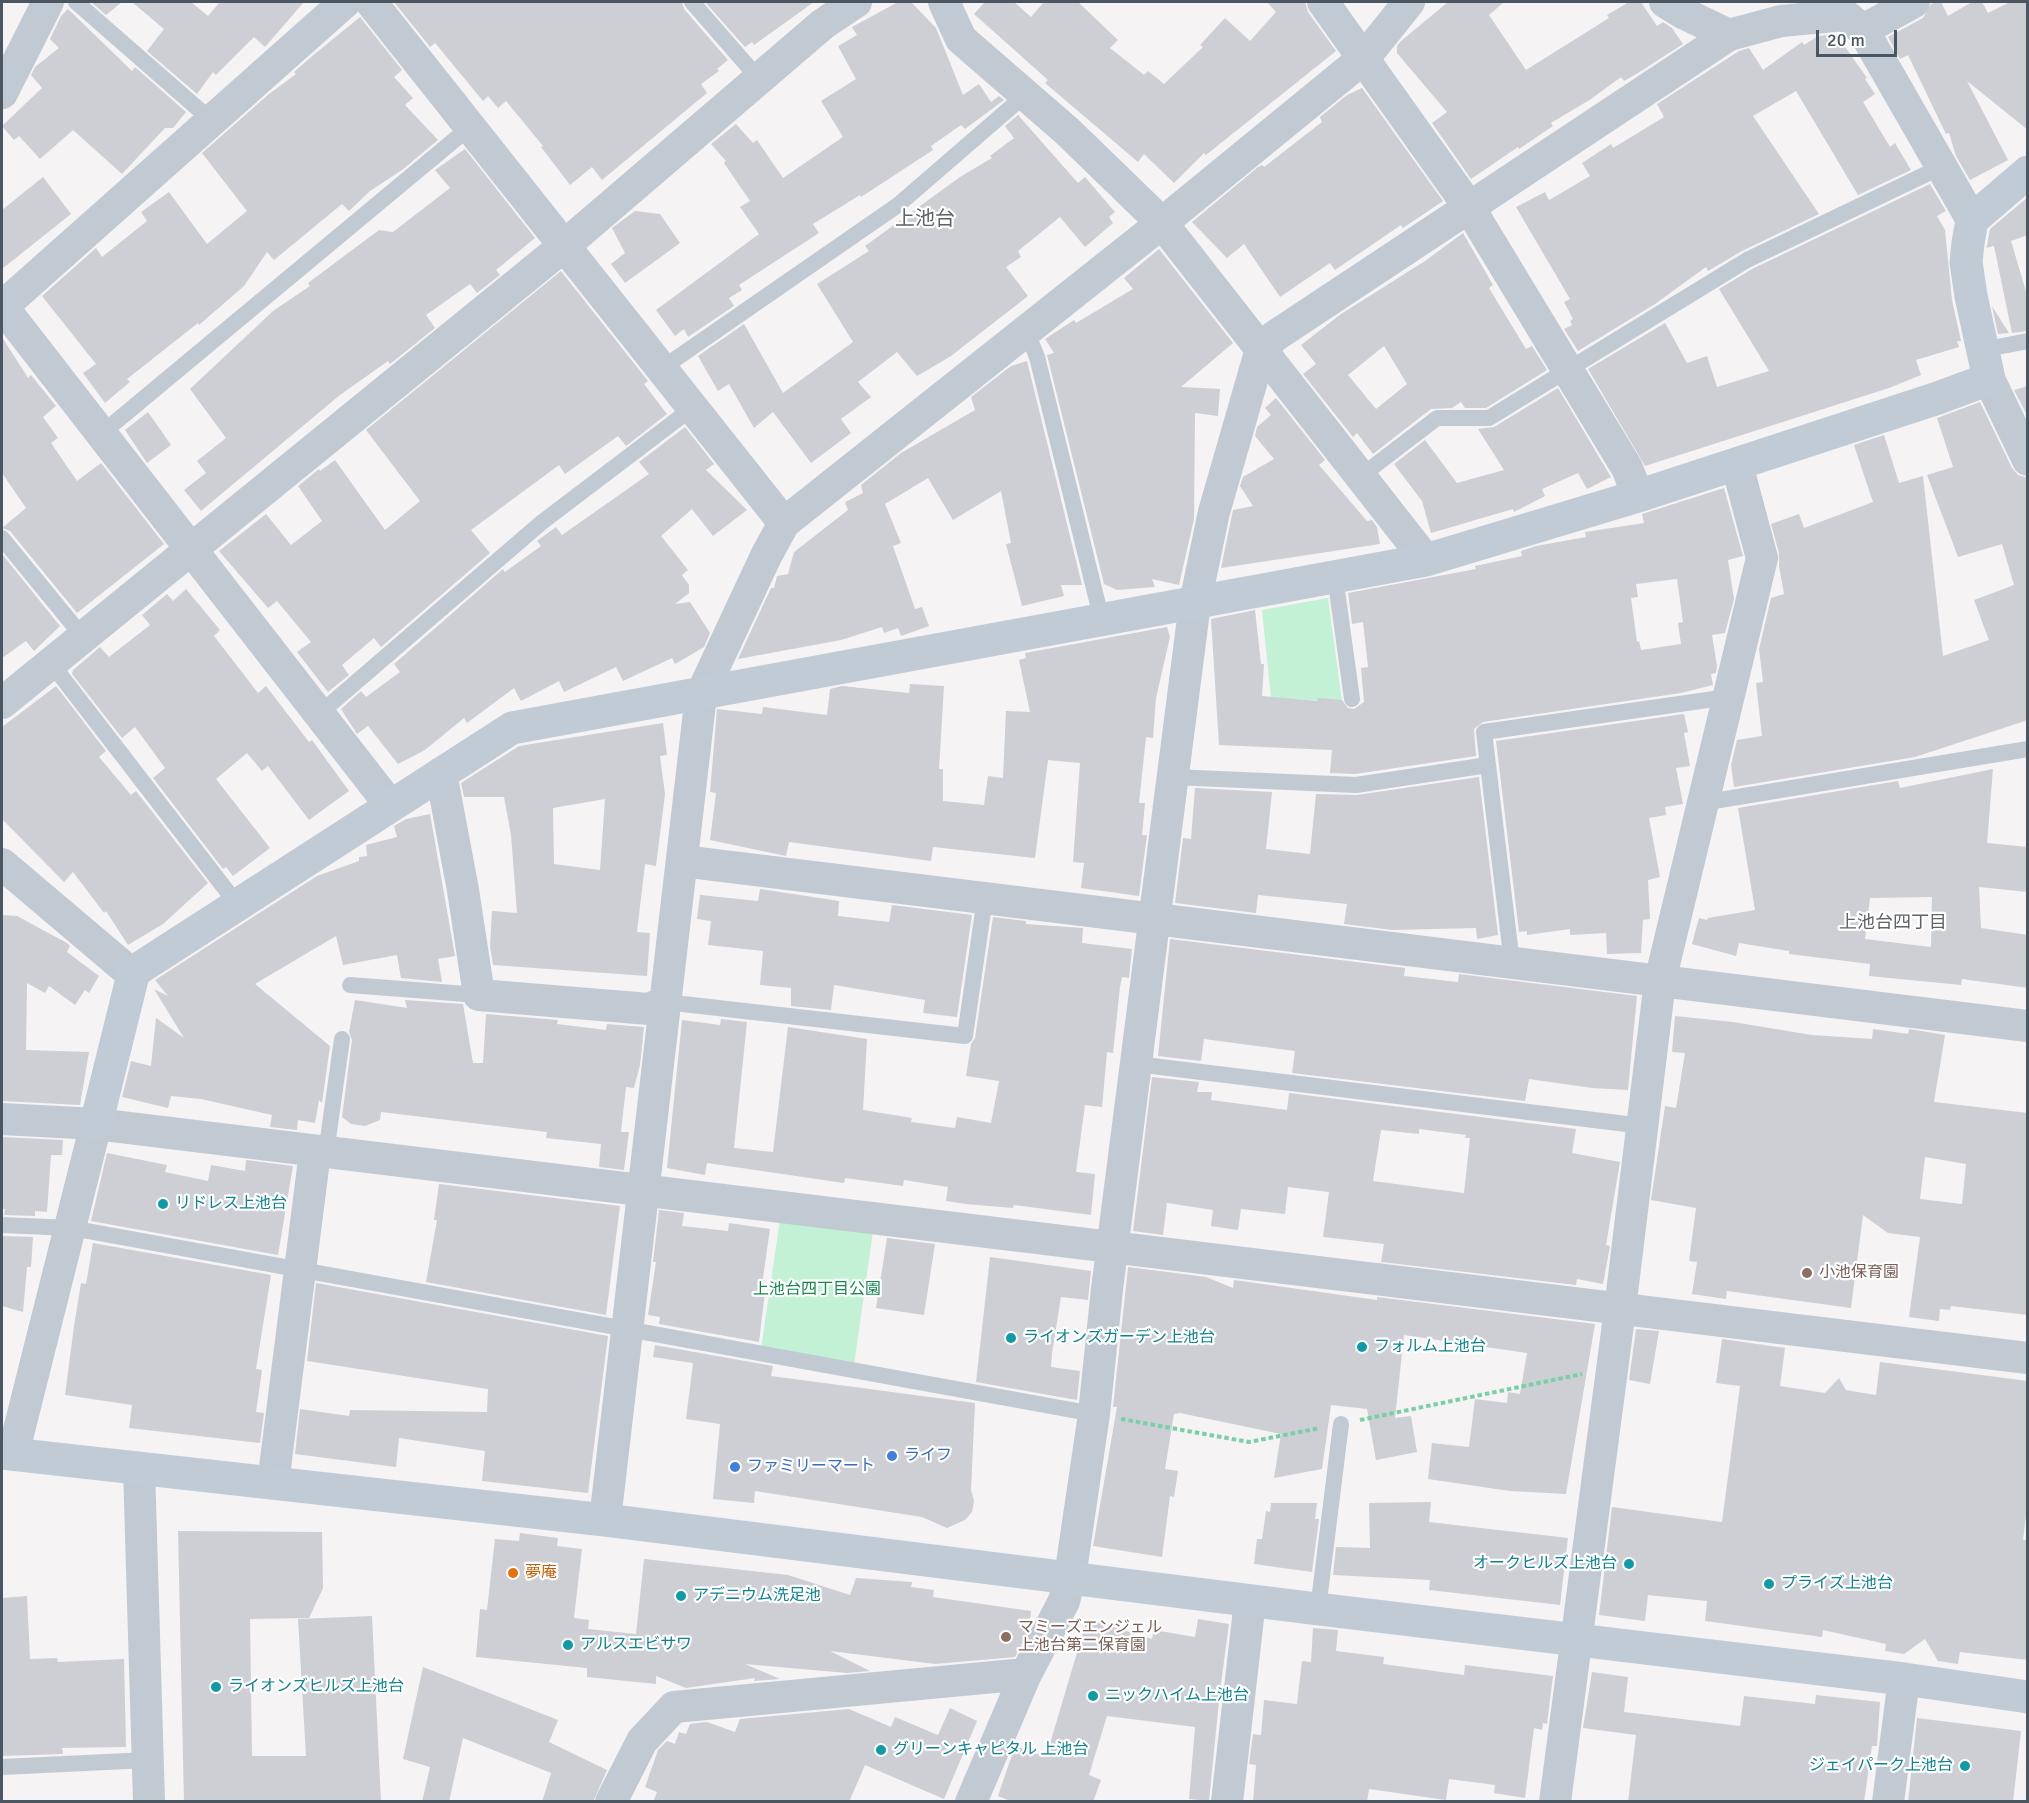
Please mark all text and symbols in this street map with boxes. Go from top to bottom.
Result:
scale bar [1819,18,1900,56]
text: 20 m [1827,29,1865,51]
district label: 上池台 [895,208,955,232]
district label: 上池台四丁目 [1839,912,1947,934]
place label: リドレス上池台 [175,1194,287,1214]
marker: リドレス上池台 [156,1197,170,1211]
place label: 小池保育園 [1819,1263,1899,1283]
marker: 小池保育園 [1800,1266,1814,1280]
park label: 上池台四丁目公園 [753,1280,881,1300]
place label: ライオンズガーデン上池台 [1023,1328,1215,1348]
marker: ライオンズガーデン上池台 [1004,1331,1018,1345]
place label: フォルム上池台 [1374,1337,1486,1357]
marker: フォルム上池台 [1355,1340,1369,1354]
place label: ライフ [904,1446,952,1466]
marker: ライフ [885,1449,899,1463]
place label: ファミリーマート [747,1457,875,1477]
marker: ファミリーマート [728,1460,742,1474]
place label: オークヒルズ上池台 [1473,1554,1617,1574]
marker: オークヒルズ上池台 [1622,1557,1636,1571]
place label: 夢庵 [525,1563,557,1583]
marker: 夢庵 [506,1566,520,1580]
place label: プライズ上池台 [1781,1574,1893,1594]
marker: プライズ上池台 [1762,1577,1776,1591]
place label: アデニウム洗足池 [693,1586,821,1606]
marker: アデニウム洗足池 [674,1589,688,1603]
place label: マミーズエンジェル 上池台第二保育園 [1018,1618,1162,1656]
marker: マミーズエンジェル 上池台第二保育園 [999,1630,1013,1644]
place label: アルスエビサワ [580,1635,692,1655]
marker: アルスエビサワ [561,1638,575,1652]
place label: ライオンズヒルズ上池台 [228,1677,404,1697]
marker: ライオンズヒルズ上池台 [209,1680,223,1694]
place label: ニックハイム上池台 [1105,1686,1249,1706]
marker: ニックハイム上池台 [1086,1689,1100,1703]
place label: グリーンキャピタル 上池台 [893,1740,1089,1760]
marker: グリーンキャピタル 上池台 [874,1743,888,1757]
place label: ジェイパーク上池台 [1809,1756,1953,1776]
marker: ジェイパーク上池台 [1958,1759,1972,1773]

